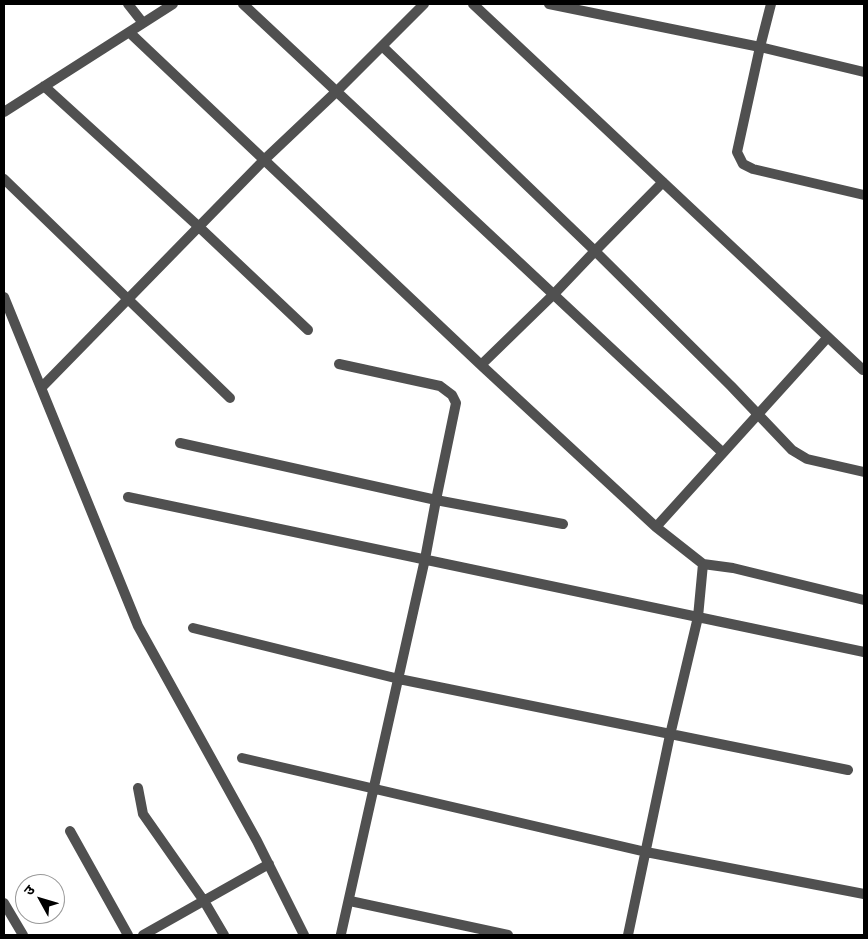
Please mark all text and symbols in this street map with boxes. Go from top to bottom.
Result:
north arrow [15,874,65,924]
text: उ [19,881,39,900]

